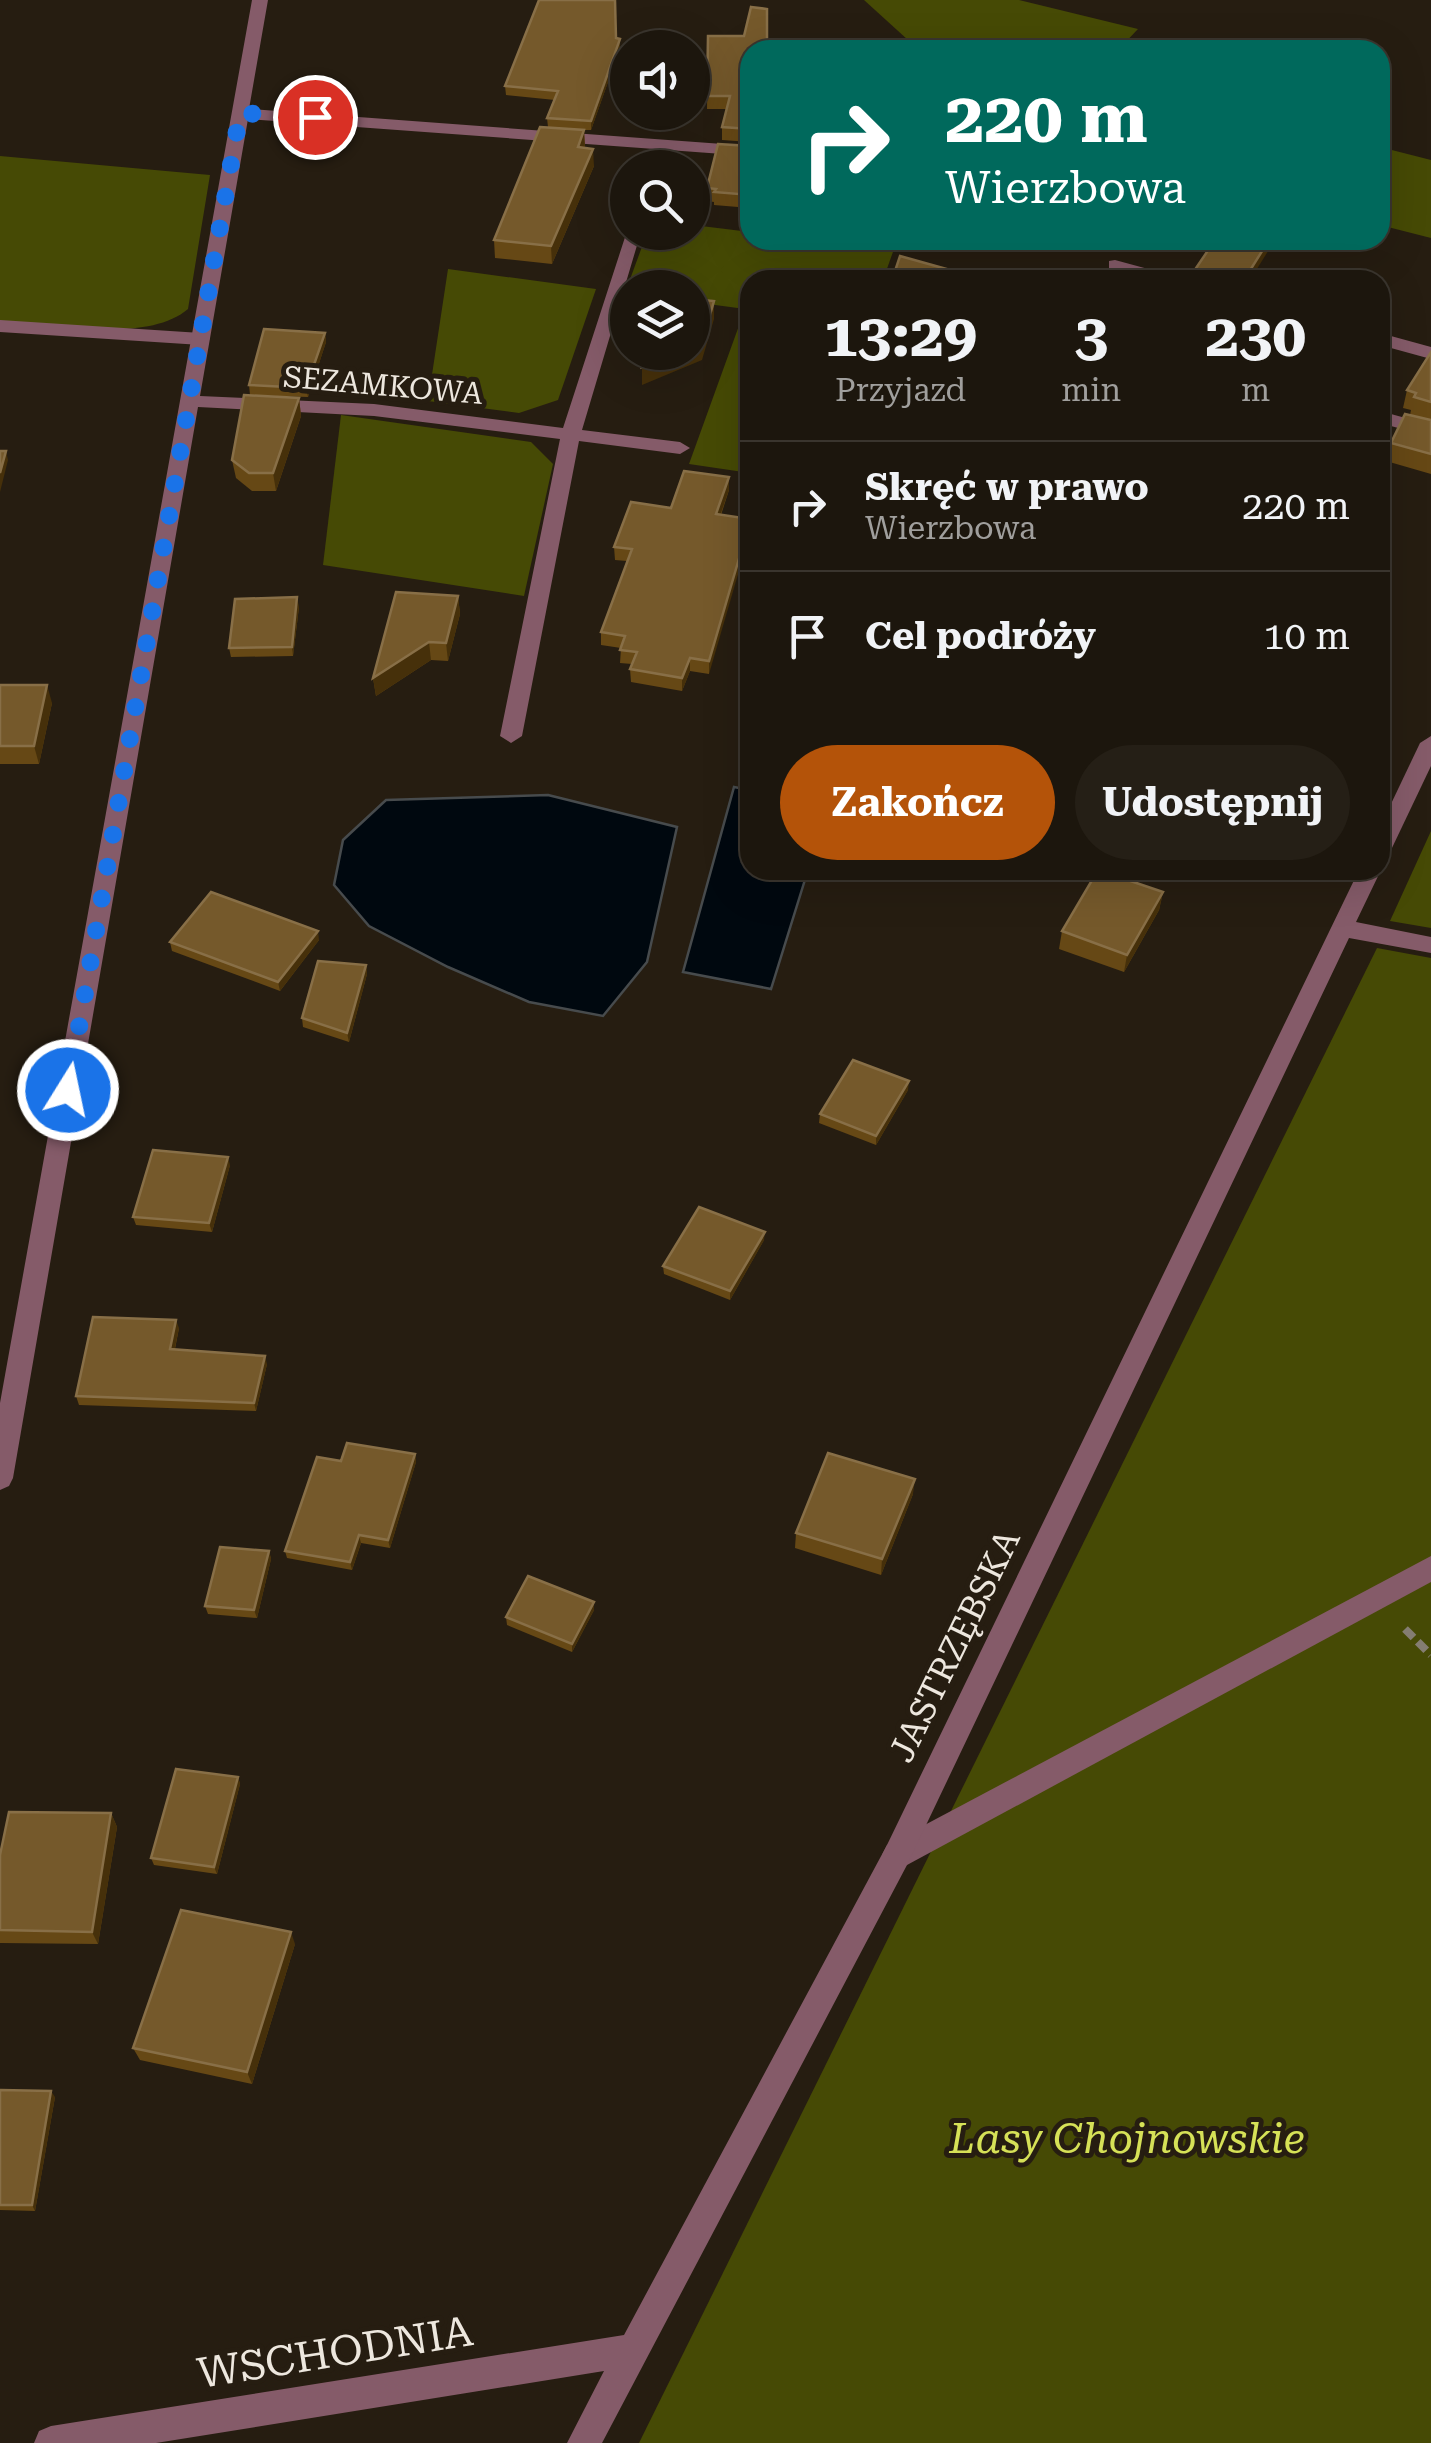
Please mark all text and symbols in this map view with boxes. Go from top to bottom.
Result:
map controls [610,30,710,370]
button: sound [610,30,710,130]
pin [273,75,358,160]
text: 220 m [945,77,1148,159]
icon: right [780,80,910,210]
icon: arrive [288,90,343,145]
button: search [610,150,710,250]
text: Wierzbowa [945,161,1186,214]
button: layers [610,270,710,370]
text: 13:29 [824,300,977,371]
text: 3 [1074,300,1108,371]
text: 230 [1205,300,1306,371]
street label: SEZAMKOWA [282,359,484,411]
text: Przyjazd [835,371,966,409]
text: min [1061,371,1121,409]
text: m [1241,371,1270,409]
text: Skręć w prawo [865,465,1149,509]
icon: right [780,479,835,534]
text: 220 m [1242,484,1350,528]
text: Wierzbowa [865,509,1036,547]
icon: arrive [780,609,835,664]
text: Cel podróży [865,614,1096,658]
text: 10 m [1263,614,1350,658]
button: Zakończ [780,745,1055,860]
button: Udostępnij [1075,745,1350,860]
position arrow [16,1038,120,1142]
street label: JASTRZĘBSKA [881,1523,1029,1769]
park label: Lasy Chojnowskie [948,2114,1305,2163]
street label: WSCHODNIA [194,2306,477,2398]

